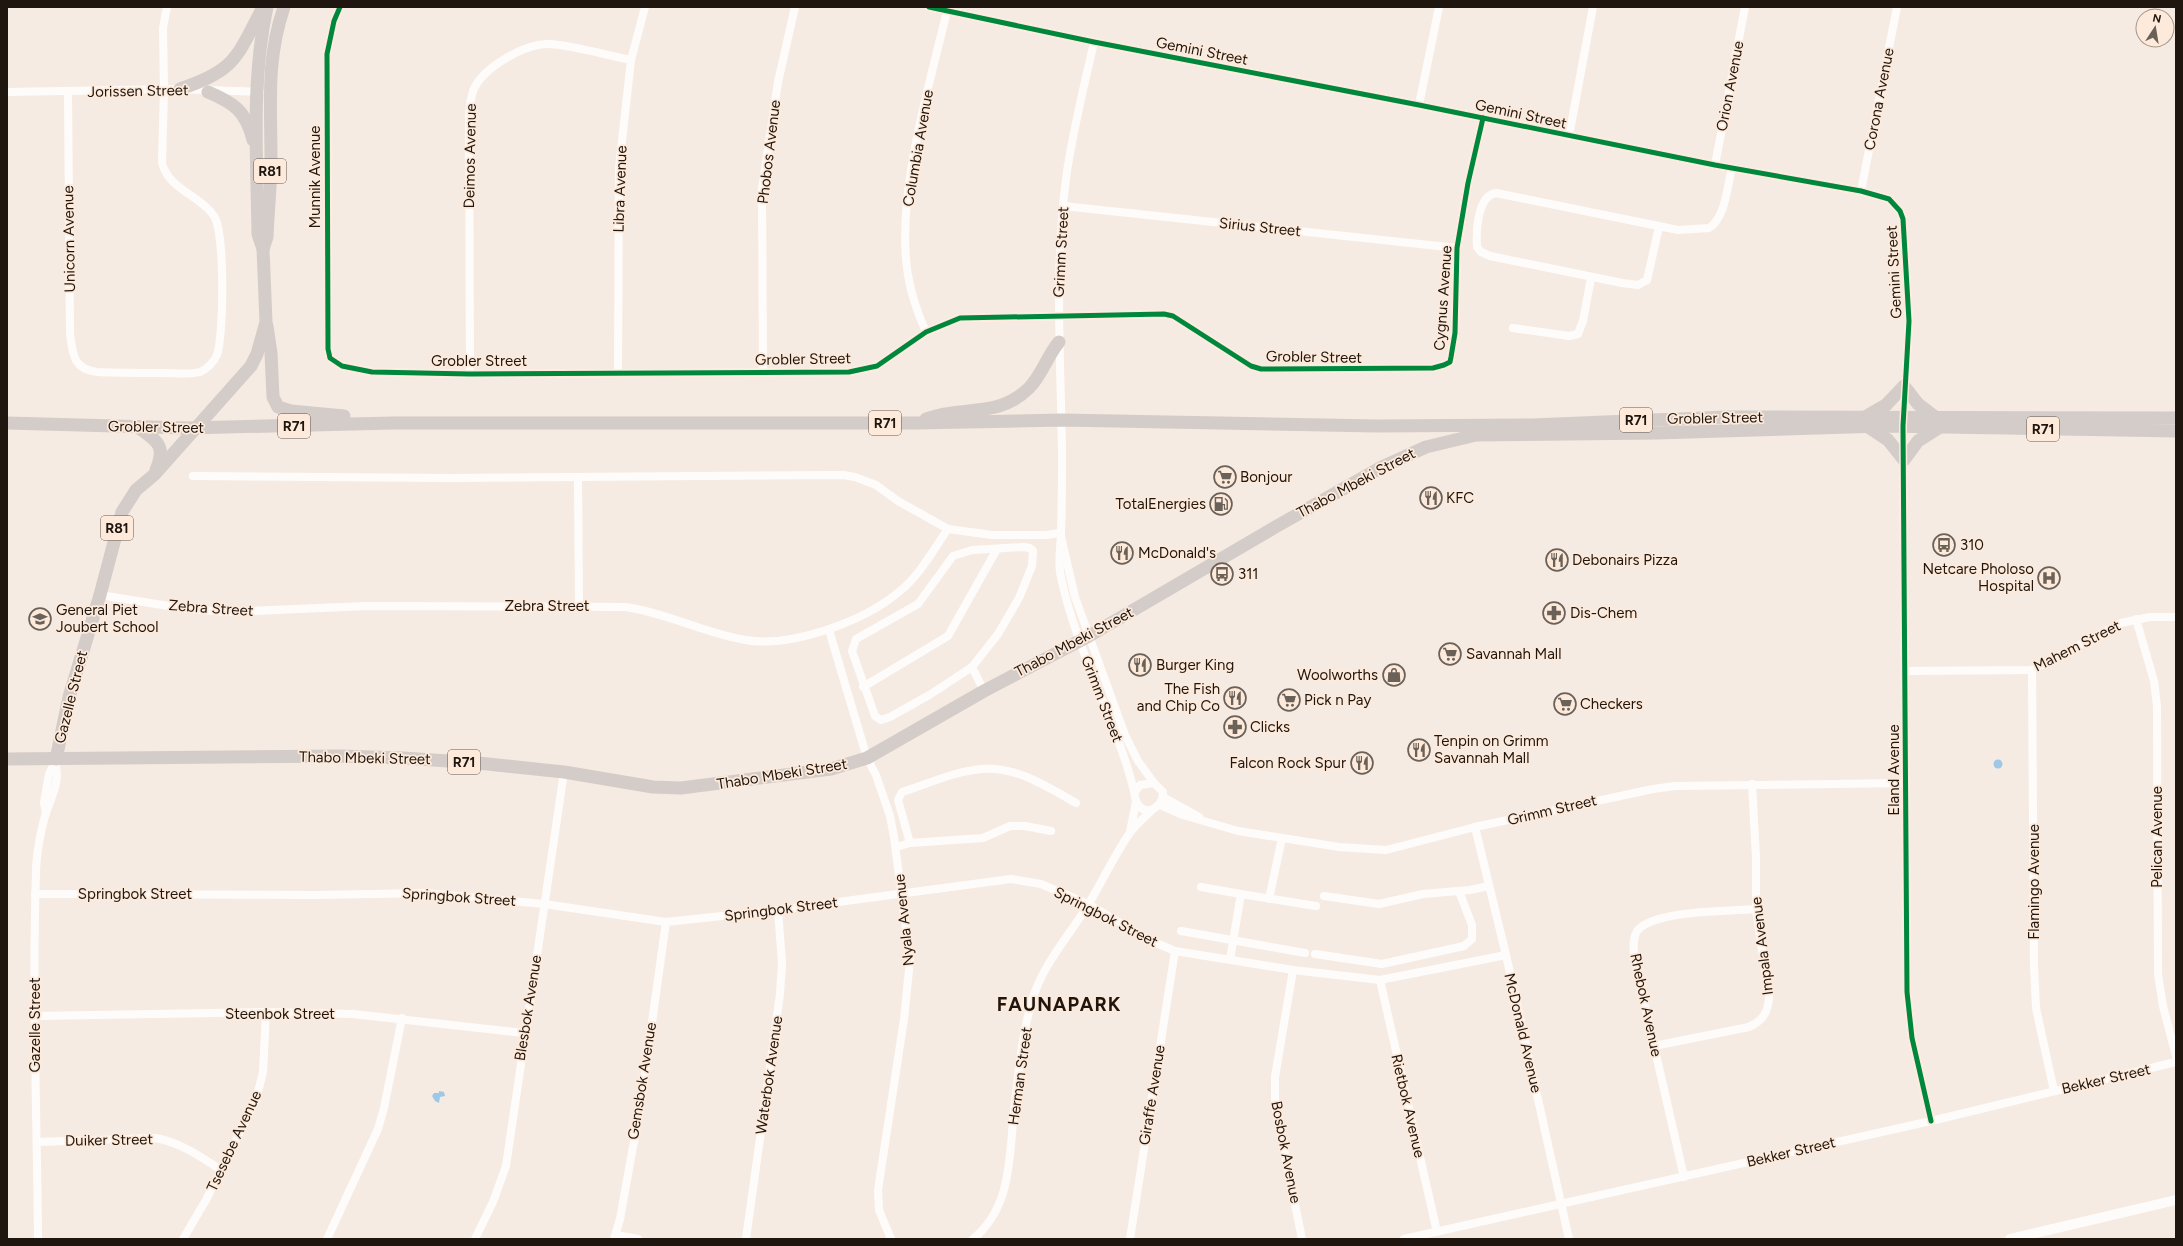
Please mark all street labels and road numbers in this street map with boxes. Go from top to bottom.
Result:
street label: Gemini Street [1154,33,1250,69]
street label: Orion Avenue [1712,39,1748,133]
street label: Corona Avenue [1860,46,1898,152]
street label: Jorissen Street [87,81,189,101]
street label: Columbia Avenue [899,88,937,208]
street label: Gemini Street [1473,95,1569,133]
street label: Phobos Avenue [754,99,784,205]
street label: Deimos Avenue [460,103,480,209]
street label: Munnik Avenue [306,126,324,229]
street label: Libra Avenue [609,145,631,233]
road number: R81 [254,159,286,183]
street label: Unicorn Avenue [59,185,79,293]
street label: Grimm Street [1050,206,1072,298]
street label: Sirius Street [1218,214,1302,240]
street label: Gemini Street [1883,225,1905,319]
street label: Cygnus Avenue [1430,245,1456,351]
street label: Grobler Street [1266,347,1363,367]
street label: Grobler Street [755,349,852,369]
street label: Grobler Street [431,352,527,370]
road number: R71 [1620,408,1652,432]
street label: Grobler Street [1667,408,1764,428]
road number: R71 [869,411,901,435]
road number: R71 [278,414,310,438]
street label: Grobler Street [108,417,205,437]
road number: R71 [2027,417,2059,441]
street label: Thabo Mbeki Street [1294,444,1419,522]
road number: R81 [101,516,133,540]
street label: Zebra Street [168,596,254,620]
street label: Zebra Street [504,597,590,615]
street label: Thabo Mbeki Street [1012,603,1137,681]
street label: Mahem Street [2030,616,2124,676]
street label: Gazelle Street [51,648,91,745]
street label: Grimm Street [1077,653,1127,745]
street label: Eland Avenue [1885,724,1903,816]
street label: Thabo Mbeki Street [299,748,431,768]
road number: R71 [448,750,480,774]
street label: Thabo Mbeki Street [716,755,849,793]
street label: Pelican Avenue [2148,786,2166,888]
street label: Grimm Street [1506,791,1599,829]
street label: Flamingo Avenue [2025,824,2043,940]
street label: Nyala Avenue [890,873,918,967]
street label: Springbok Street [1051,883,1161,951]
street label: Springbok Street [401,884,517,910]
street label: Springbok Street [78,885,192,903]
street label: Springbok Street [723,893,839,925]
street label: Impala Avenue [1747,896,1777,996]
street label: Rhebok Avenue [1626,952,1666,1058]
street label: Blesbok Avenue [511,954,545,1062]
street label: McDonald Avenue [1500,971,1546,1095]
street label: Gazelle Street [26,977,44,1073]
street label: Steenbok Street [225,1005,335,1023]
street label: Waterbok Avenue [752,1015,786,1135]
street label: Gemsbok Avenue [624,1021,660,1141]
street label: Herman Street [1004,1025,1036,1126]
street label: Giraffe Avenue [1135,1044,1169,1146]
street label: Rietbok Avenue [1387,1052,1429,1160]
street label: Bekker Street [2060,1060,2153,1098]
street label: Tsesebe Avenue [203,1088,265,1194]
street label: Bosbok Avenue [1267,1099,1305,1205]
street label: Duiker Street [65,1130,154,1150]
street label: Bekker Street [1745,1133,1838,1171]

